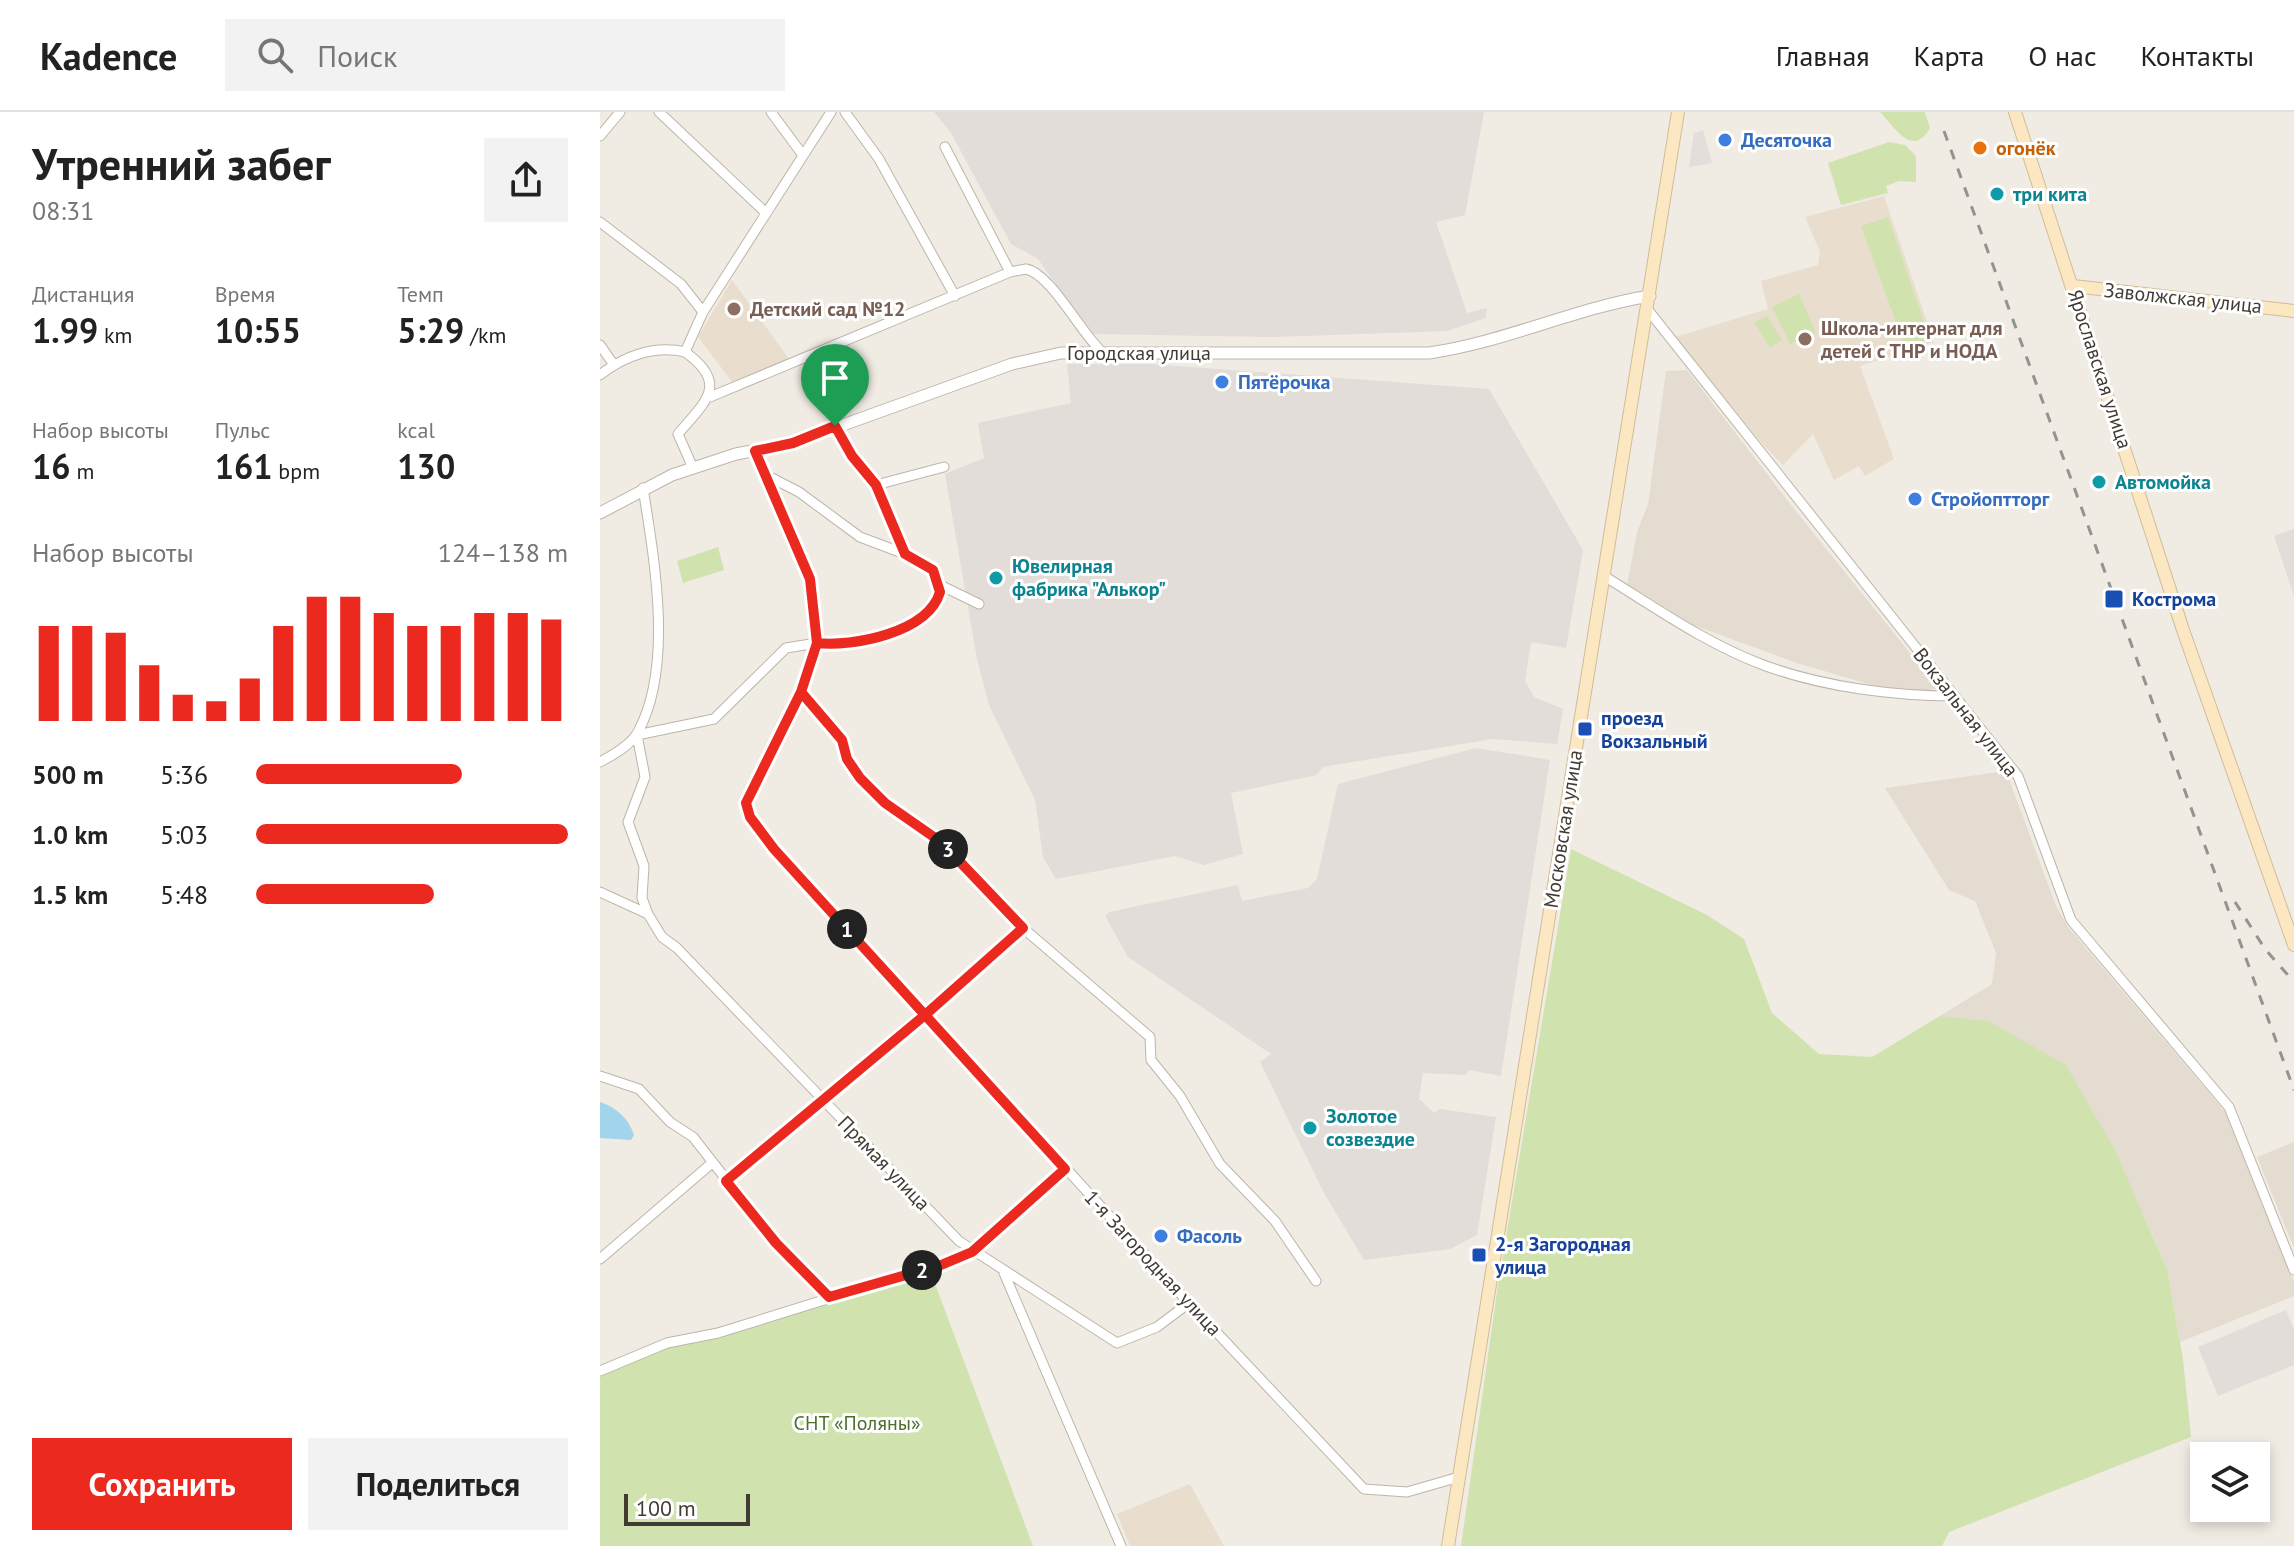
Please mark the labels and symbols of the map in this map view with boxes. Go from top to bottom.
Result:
place label: Десяточка [1741,127,1832,153]
marker: Десяточка [1716,131,1734,149]
place label: огонёк [1996,135,2056,161]
marker: огонёк [1971,139,1989,157]
place label: три кита [2013,181,2087,207]
marker: три кита [1988,185,2006,203]
street label: Заволжская улица [2103,277,2263,319]
street label: Ярославская улица [2062,286,2138,452]
place label: Детский сад №12 [750,296,905,322]
marker: Детский сад №12 [725,300,743,318]
place label: Школа-интернат для детей с ТНР и НОДА [1820,315,2002,364]
marker: Школа-интернат для детей с ТНР и НОДА [1796,330,1814,348]
street label: Городская улица [1067,340,1211,366]
pin [801,344,869,426]
place label: Пятёрочка [1238,369,1331,395]
marker: Пятёрочка [1213,373,1231,391]
place label: Автомойка [2115,469,2211,495]
marker: Автомойка [2090,473,2108,491]
place label: Стройоптторг [1931,486,2050,512]
marker: Стройоптторг [1906,490,1924,508]
place label: Ювелирная фабрика "Алькор" [1012,553,1166,602]
marker: Ювелирная фабрика "Алькор" [987,569,1005,587]
place label: Кострома [2132,586,2216,612]
marker: Кострома [2103,588,2125,610]
street label: Вокзальная улица [1908,642,2024,782]
place label: проезд Вокзальный [1601,705,1708,754]
marker: проезд Вокзальный [1576,720,1594,738]
street label: Московская улица [1538,748,1588,910]
pin: 3 [928,829,968,869]
pin: 1 [827,909,867,949]
place label: Золотое созвездие [1326,1103,1415,1152]
street label: Прямая улица [832,1110,936,1216]
marker: Золотое созвездие [1301,1119,1319,1137]
street label: 1-я Загородная улица [1079,1185,1227,1341]
place label: Фасоль [1177,1223,1242,1249]
marker: Фасоль [1152,1227,1170,1245]
place label: 2-я Загородная улица [1494,1231,1631,1280]
marker: 2-я Загородная улица [1470,1246,1488,1264]
pin: 2 [902,1250,942,1290]
park label: СНТ «Поляны» [794,1410,920,1436]
scale bar [624,1490,750,1526]

